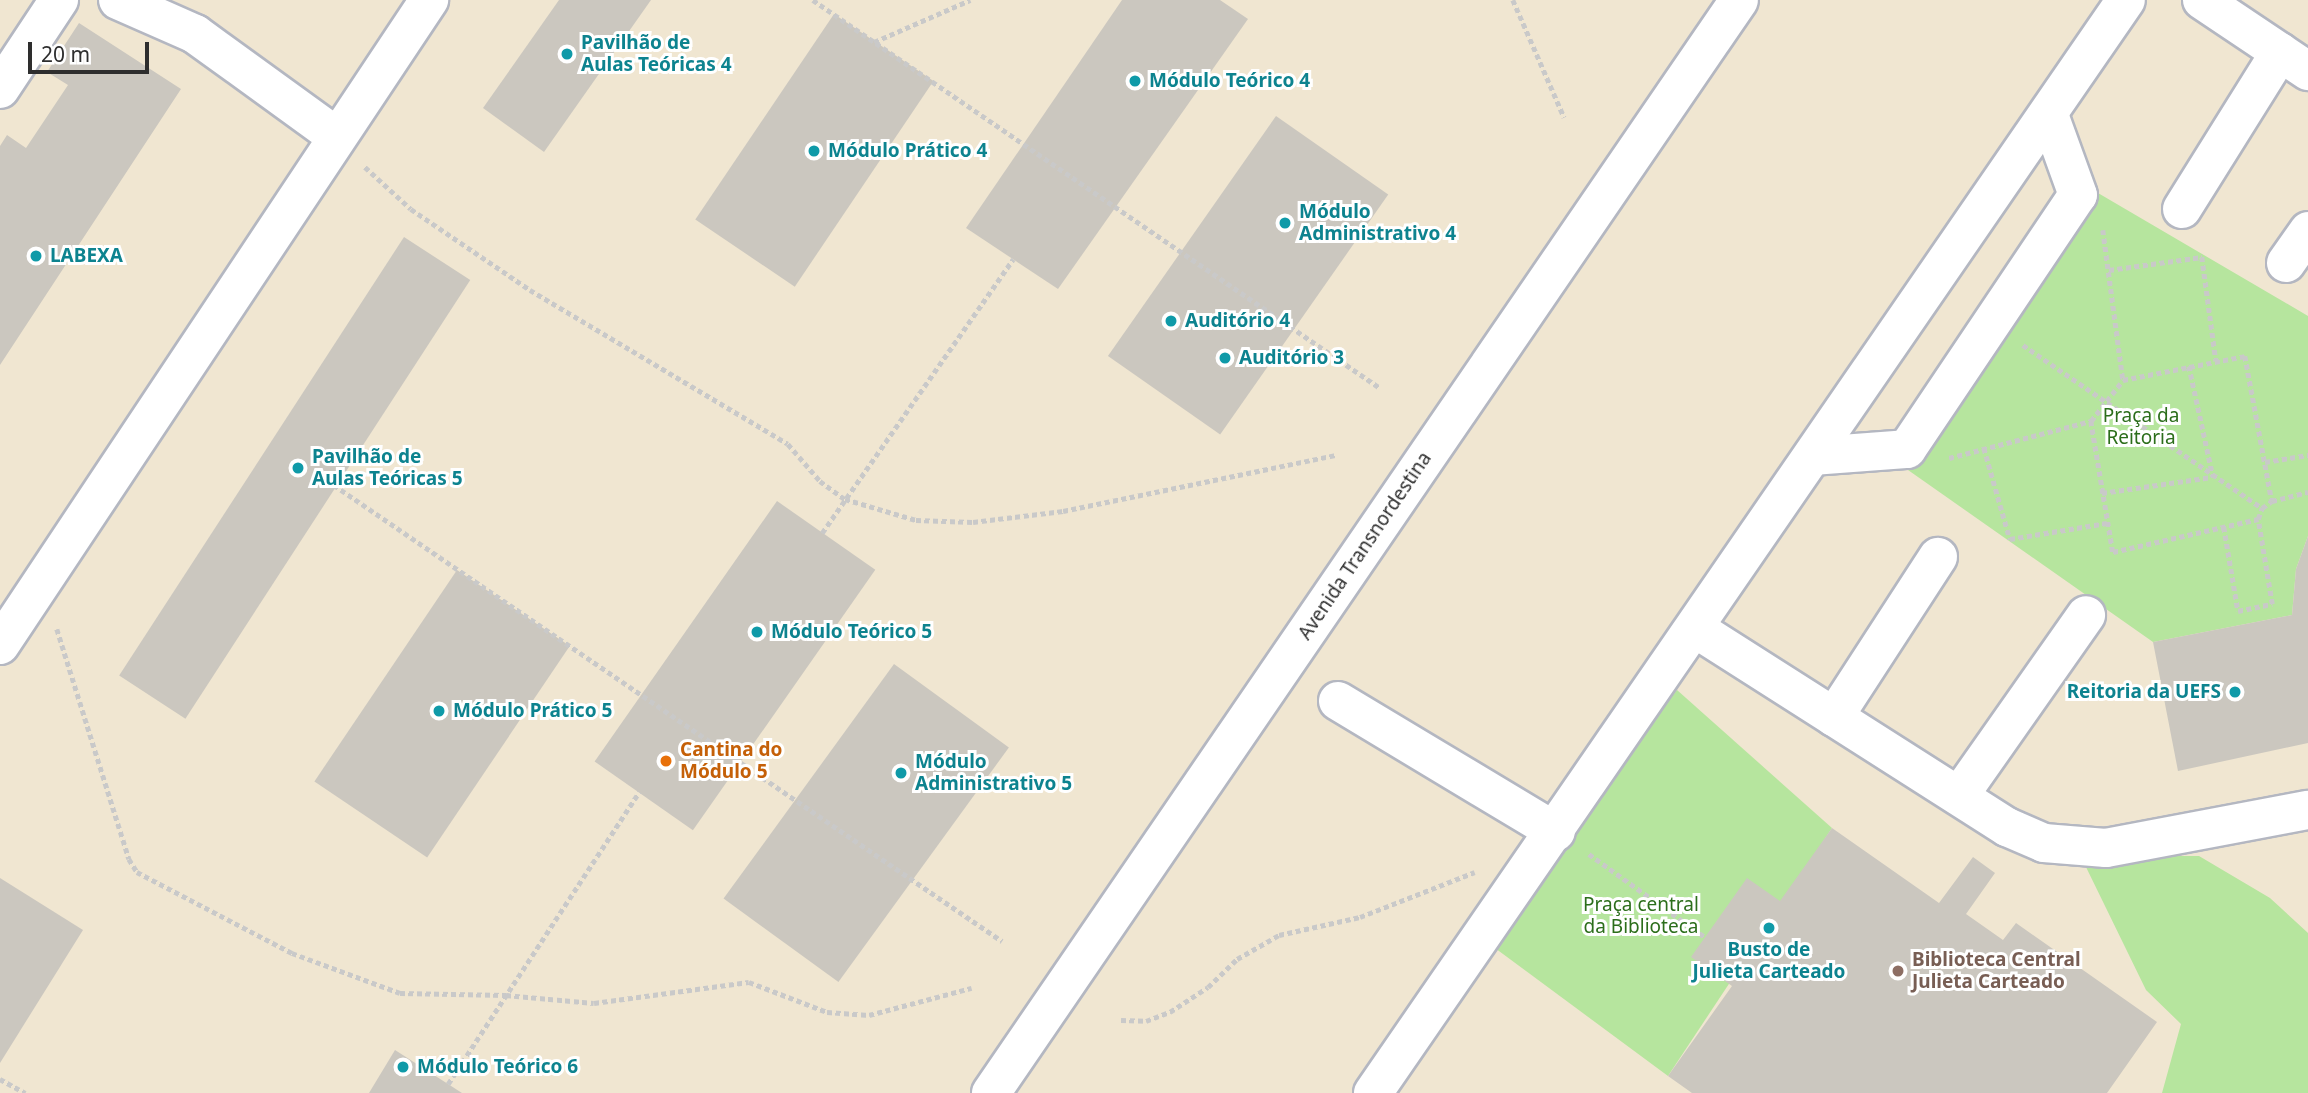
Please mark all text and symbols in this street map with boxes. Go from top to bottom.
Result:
scale bar [32,28,152,72]
place label: Pavilhão de Aulas Teóricas 4 [581,32,732,76]
text: 20 m [41,40,90,68]
marker: Pavilhão de Aulas Teóricas 4 [559,46,575,62]
place label: Módulo Teórico 4 [1149,70,1310,92]
marker: Módulo Teórico 4 [1127,73,1143,89]
place label: Módulo Prático 4 [828,140,987,162]
marker: Módulo Prático 4 [806,143,822,159]
place label: Módulo Administrativo 4 [1299,201,1456,245]
marker: Módulo Administrativo 4 [1277,215,1293,231]
place label: LABEXA [50,245,123,267]
marker: LABEXA [28,248,44,264]
place label: Auditório 4 [1185,310,1290,332]
marker: Auditório 4 [1163,313,1179,329]
place label: Auditório 3 [1239,347,1344,369]
marker: Auditório 3 [1217,350,1233,366]
park label: Praça da Reitoria [2103,405,2179,449]
place label: Pavilhão de Aulas Teóricas 5 [312,446,463,490]
street label: Avenida Transnordestina [1294,448,1436,644]
marker: Pavilhão de Aulas Teóricas 5 [290,460,306,476]
place label: Módulo Teórico 5 [771,621,932,643]
marker: Módulo Teórico 5 [749,624,765,640]
place label: Reitoria da UEFS [2067,681,2221,703]
marker: Reitoria da UEFS [2227,684,2243,700]
place label: Módulo Prático 5 [453,700,612,722]
marker: Módulo Prático 5 [431,703,447,719]
place label: Cantina do Módulo 5 [680,739,782,783]
place label: Módulo Administrativo 5 [915,751,1072,795]
marker: Cantina do Módulo 5 [658,753,674,769]
marker: Módulo Administrativo 5 [893,765,909,781]
park label: Praça central da Biblioteca [1583,894,1699,938]
marker: Busto de Julieta Carteado [1761,920,1777,936]
place label: Busto de Julieta Carteado [1693,939,1845,983]
place label: Biblioteca Central Julieta Carteado [1912,949,2081,993]
marker: Biblioteca Central Julieta Carteado [1890,963,1906,979]
place label: Módulo Teórico 6 [417,1056,578,1078]
marker: Módulo Teórico 6 [395,1059,411,1075]

